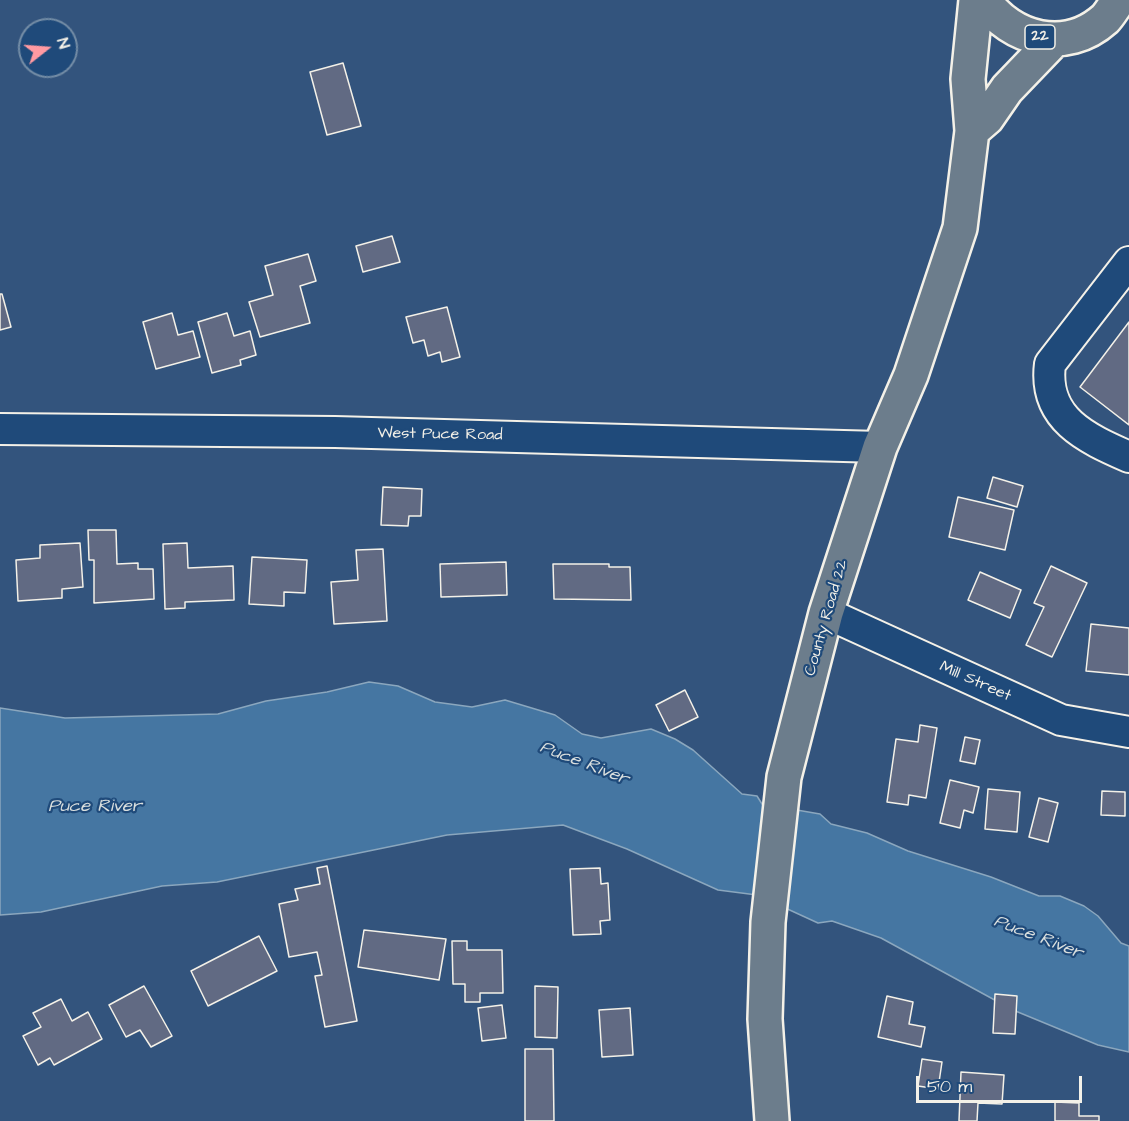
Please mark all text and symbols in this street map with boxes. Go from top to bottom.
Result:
north arrow [18,18,78,78]
road number: 22 [1025,25,1055,49]
text: N [51,35,75,51]
street label: West Puce Road [377,424,503,446]
street label: County Road 22 [801,558,853,678]
street label: Mill Street [936,658,1014,706]
water label: Puce River [536,737,632,791]
water label: Puce River [48,796,142,818]
water label: Puce River [990,911,1086,965]
scale bar [919,1064,1086,1102]
text: 50 m [927,1074,972,1099]

